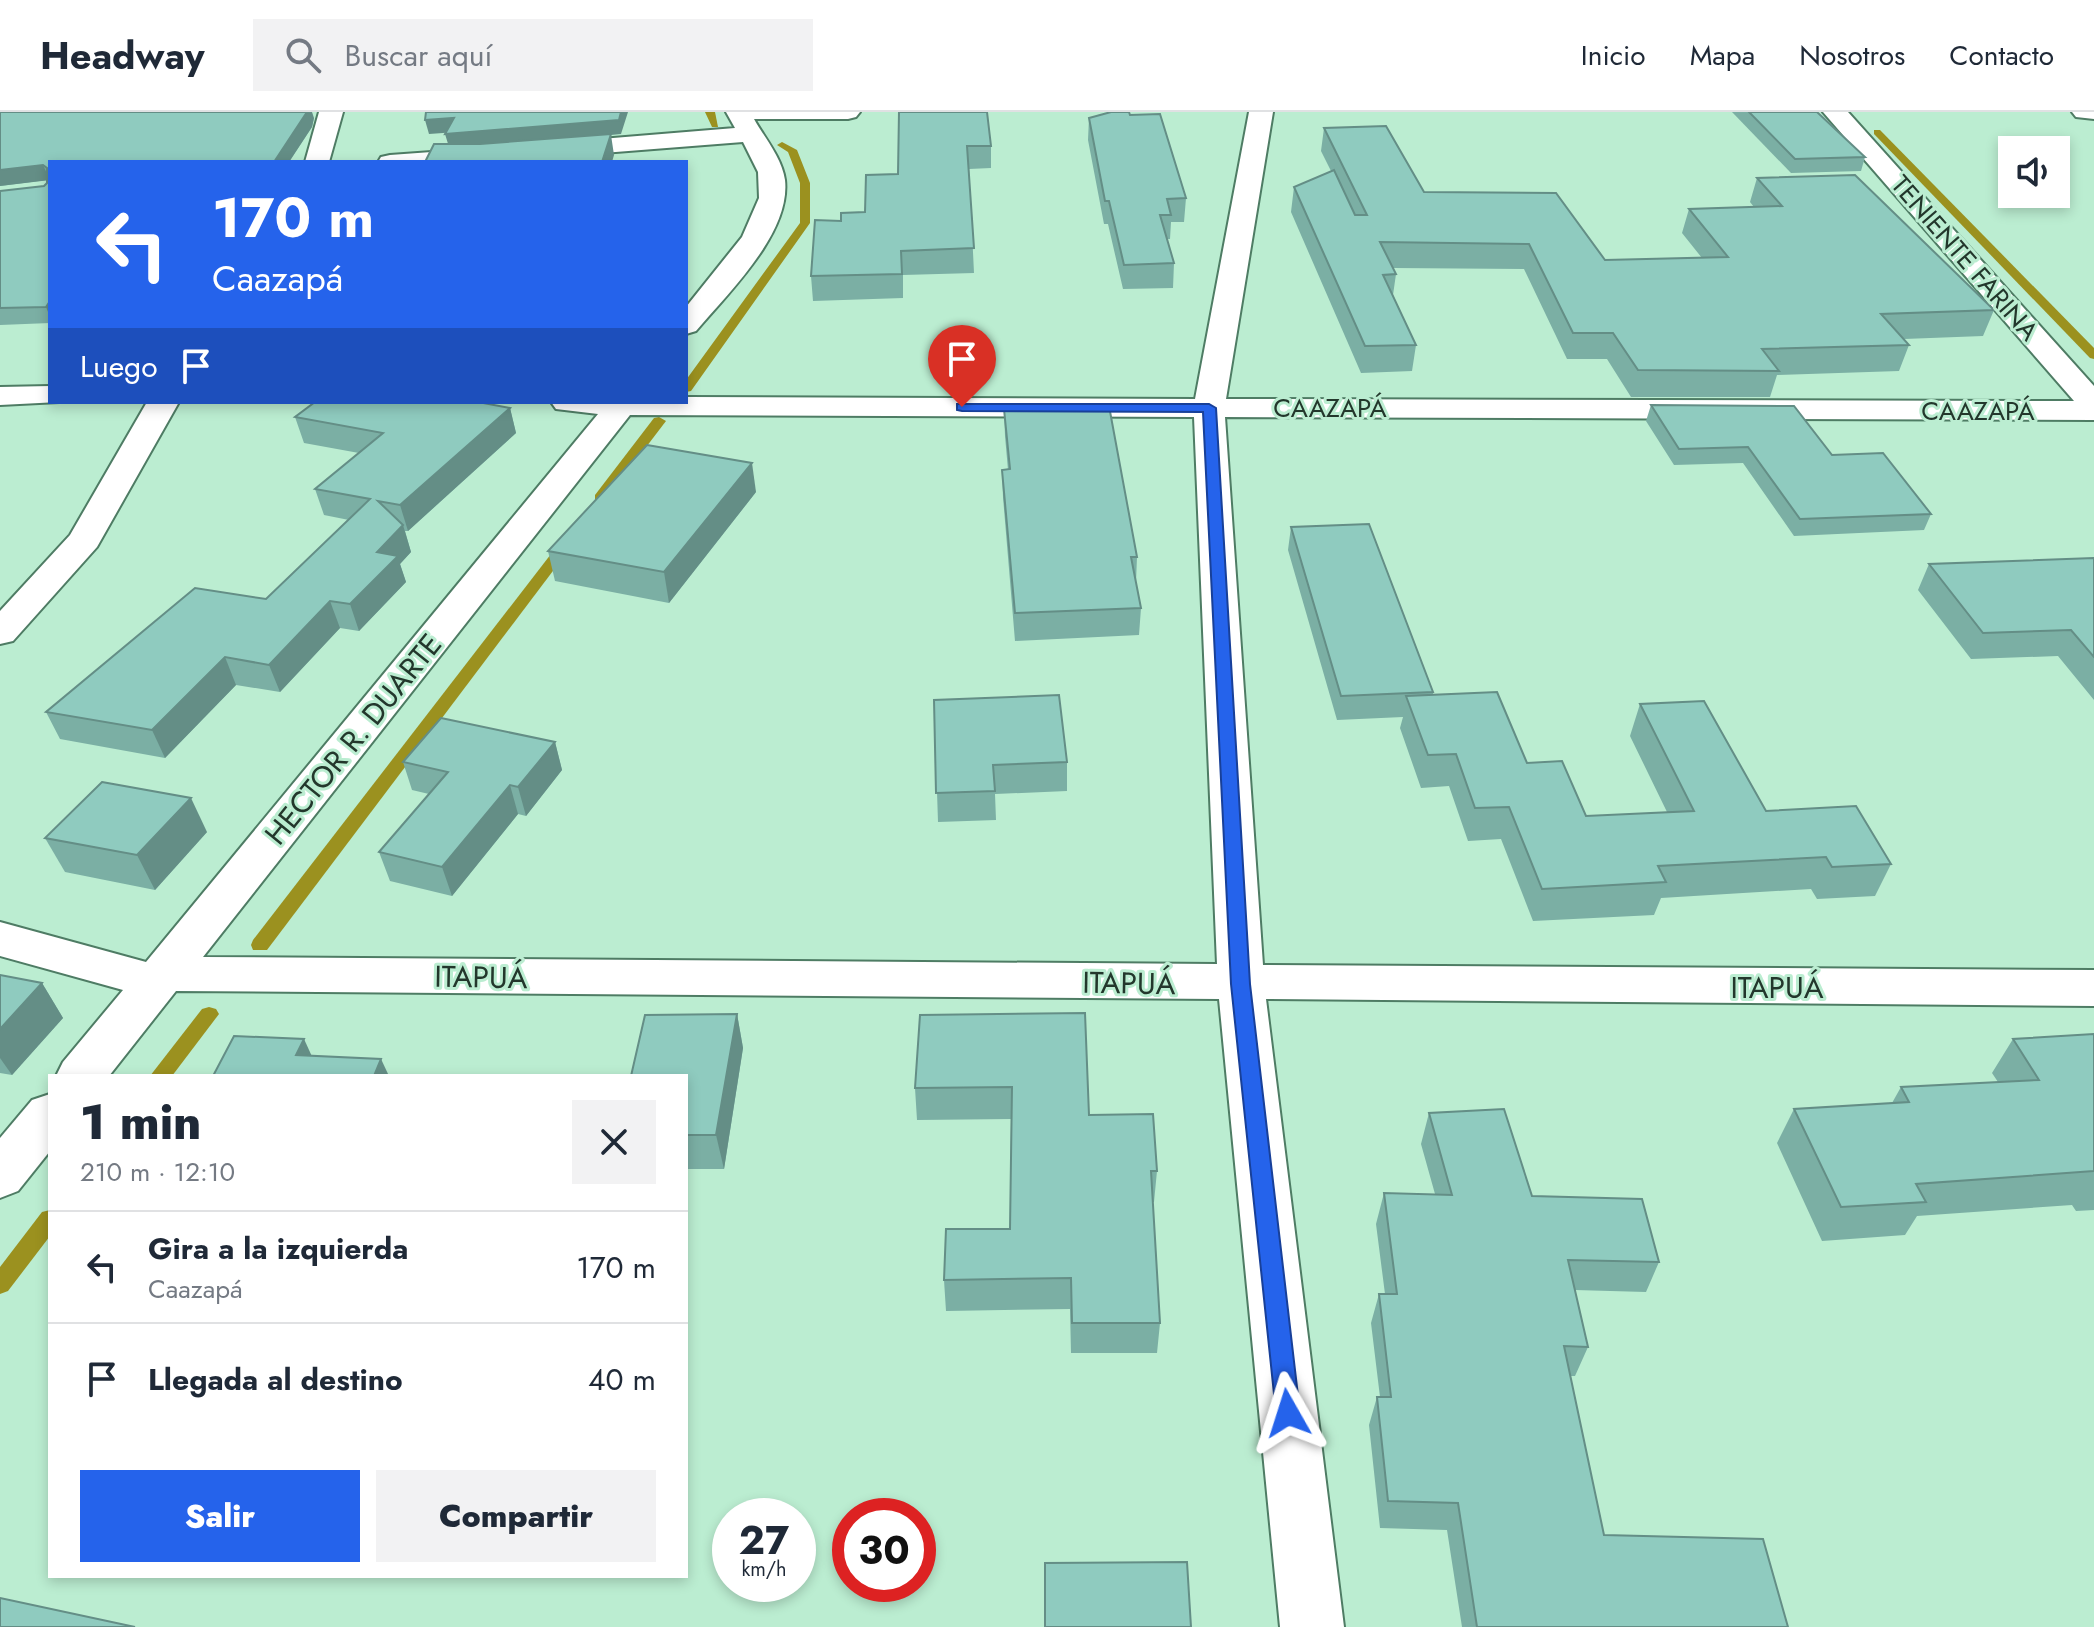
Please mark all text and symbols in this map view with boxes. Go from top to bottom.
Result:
search box [253,19,813,91]
text: Headway [40,28,205,83]
icon: search [281,33,325,77]
text: Buscar aquí [345,34,492,77]
text: Inicio [1581,35,1646,76]
text: Mapa [1690,35,1755,76]
text: Nosotros [1799,35,1905,76]
text: Contacto [1949,35,2054,76]
map controls [1998,136,2070,208]
button: sound [1998,136,2070,208]
street label: TENIENTE FARINA [1882,167,2048,350]
text: 170 m [212,177,374,258]
icon: left [80,192,184,296]
text: Caazapá [212,252,343,304]
pin [928,325,996,407]
icon: arrive [940,337,984,381]
icon: arrive [174,344,218,388]
text: Luego [80,345,158,388]
street label: CAAZAPÁ [1273,389,1388,427]
street label: CAAZAPÁ [1921,392,2036,430]
street label: HECTOR R. DUARTE [254,624,452,854]
street label: ITAPUÁ [434,955,528,999]
street label: ITAPUÁ [1082,961,1176,1005]
street label: ITAPUÁ [1730,966,1824,1009]
text: 1 min [80,1088,201,1157]
button: close [572,1100,656,1184]
text: 210 m · 12:10 [80,1153,235,1191]
text: Gira a la izquierda [148,1227,408,1270]
icon: left [80,1245,124,1289]
text: 170 m [576,1246,656,1289]
text: Caazapá [148,1270,243,1308]
icon: arrive [80,1357,124,1401]
text: Llegada al destino [148,1358,403,1401]
text: 40 m [588,1358,656,1401]
position arrow [1246,1371,1330,1455]
button: Salir [80,1470,360,1562]
button: Compartir [376,1470,656,1562]
speed limit sign: 30 [832,1498,936,1602]
text: 27 [739,1511,789,1569]
text: km/h [741,1555,787,1584]

